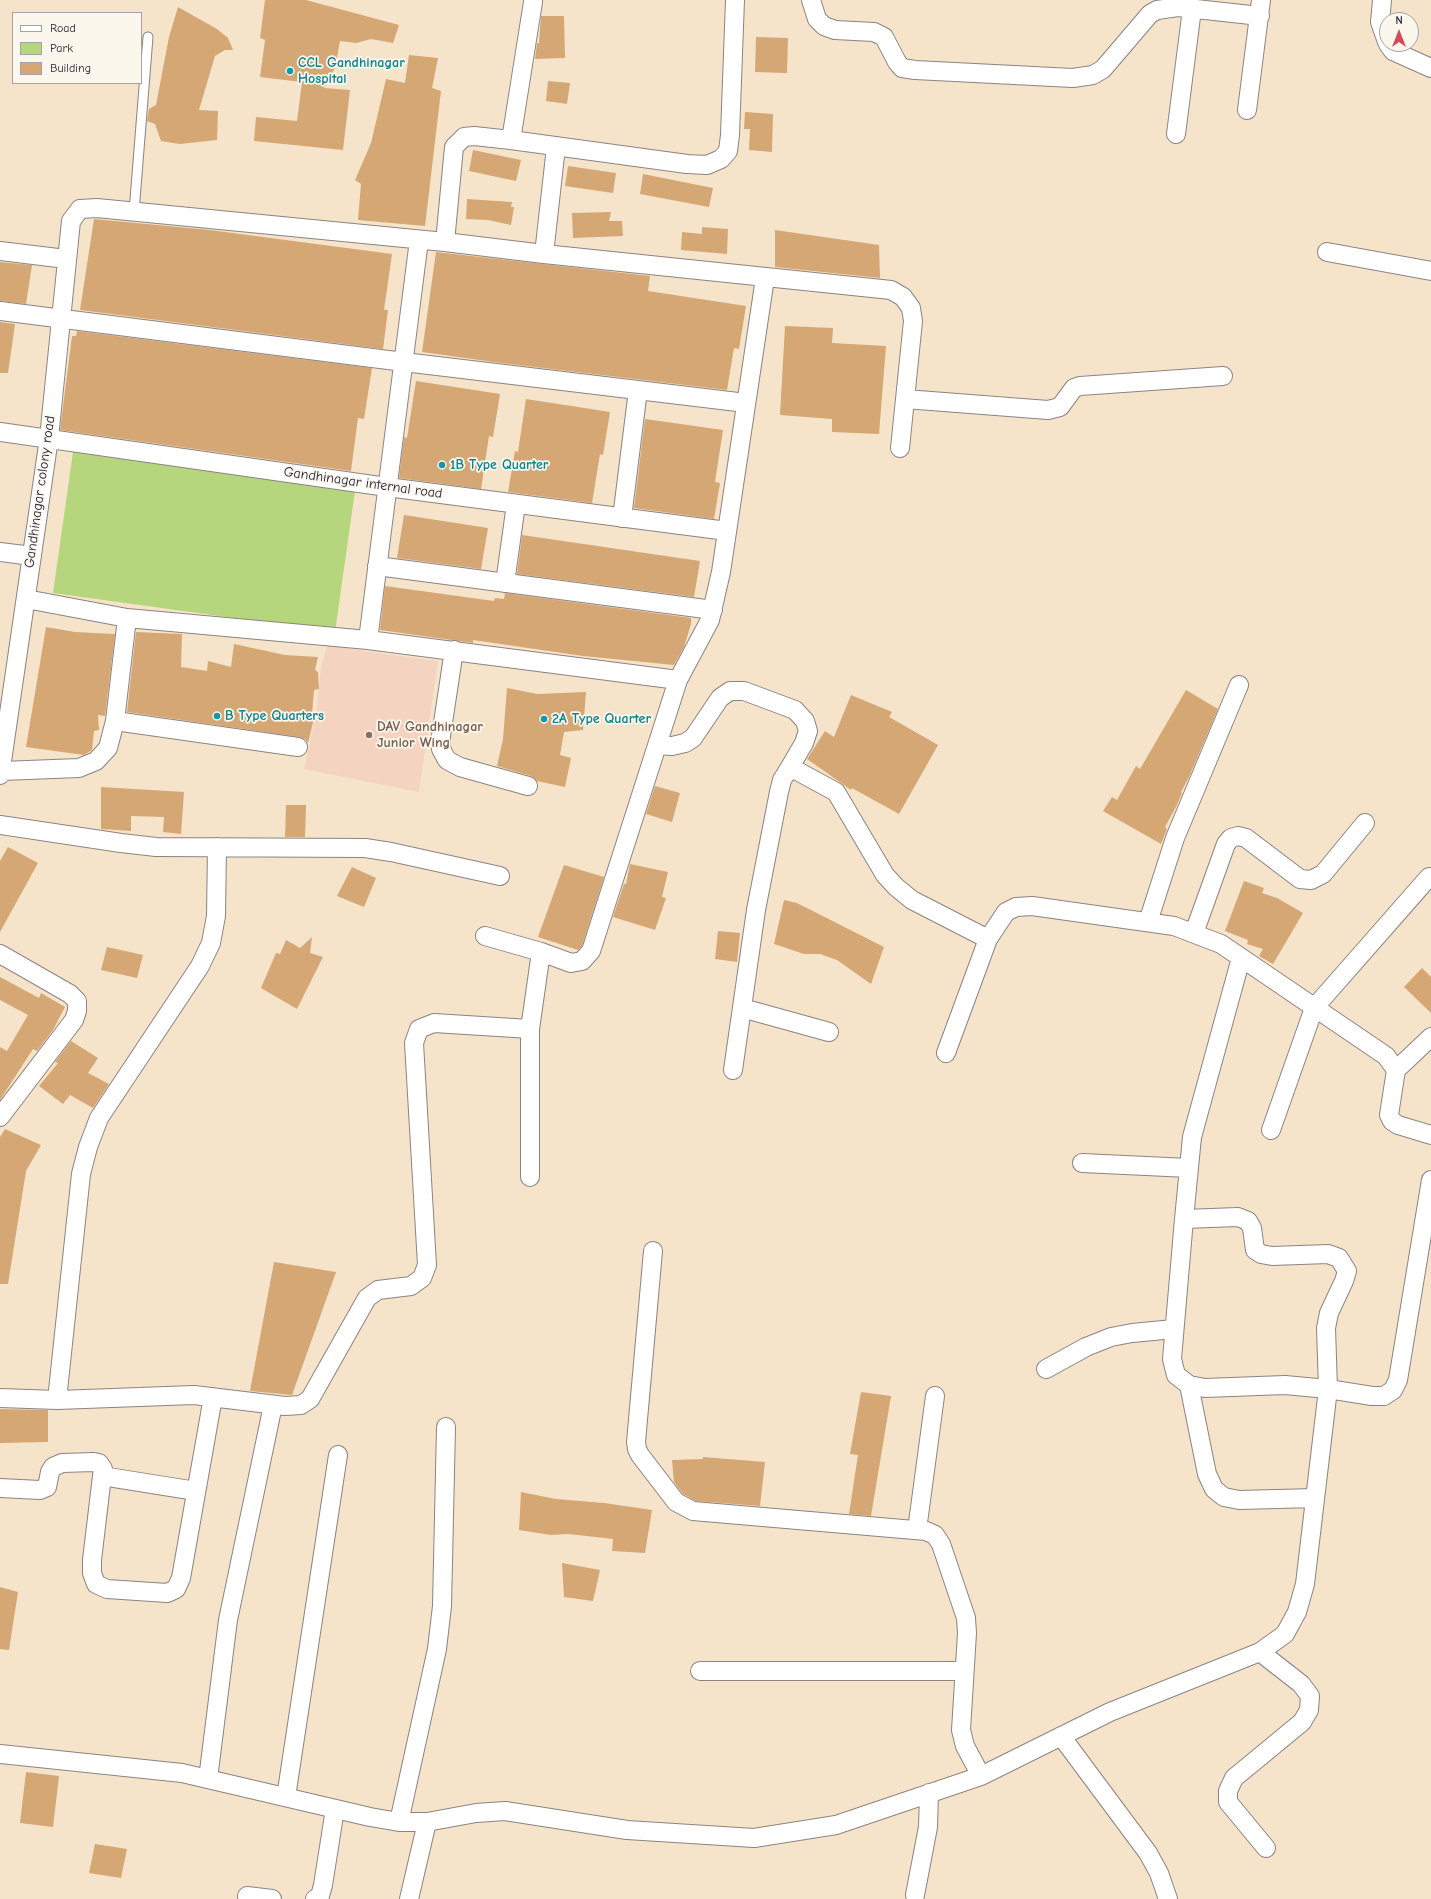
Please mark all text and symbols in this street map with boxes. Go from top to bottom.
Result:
legend [12,12,142,84]
north arrow [1379,12,1419,52]
text: N [1395,14,1403,27]
text: Road [50,21,76,35]
text: Park [50,41,73,55]
place label: CCL Gandhinagar Hospital [298,55,405,88]
text: Building [50,61,91,75]
marker: CCL Gandhinagar Hospital [285,66,295,76]
street label: Gandhinagar colony road [21,415,59,569]
place label: 1B Type Quarter [450,457,548,473]
marker: 1B Type Quarter [437,460,447,470]
street label: Gandhinagar internal road [283,464,443,502]
place label: B Type Quarters [225,708,324,724]
marker: B Type Quarters [212,711,222,721]
place label: 2A Type Quarter [552,711,651,727]
marker: 2A Type Quarter [539,714,549,724]
place label: DAV Gandhinagar Junior Wing [377,719,483,752]
marker: DAV Gandhinagar Junior Wing [364,730,374,740]

